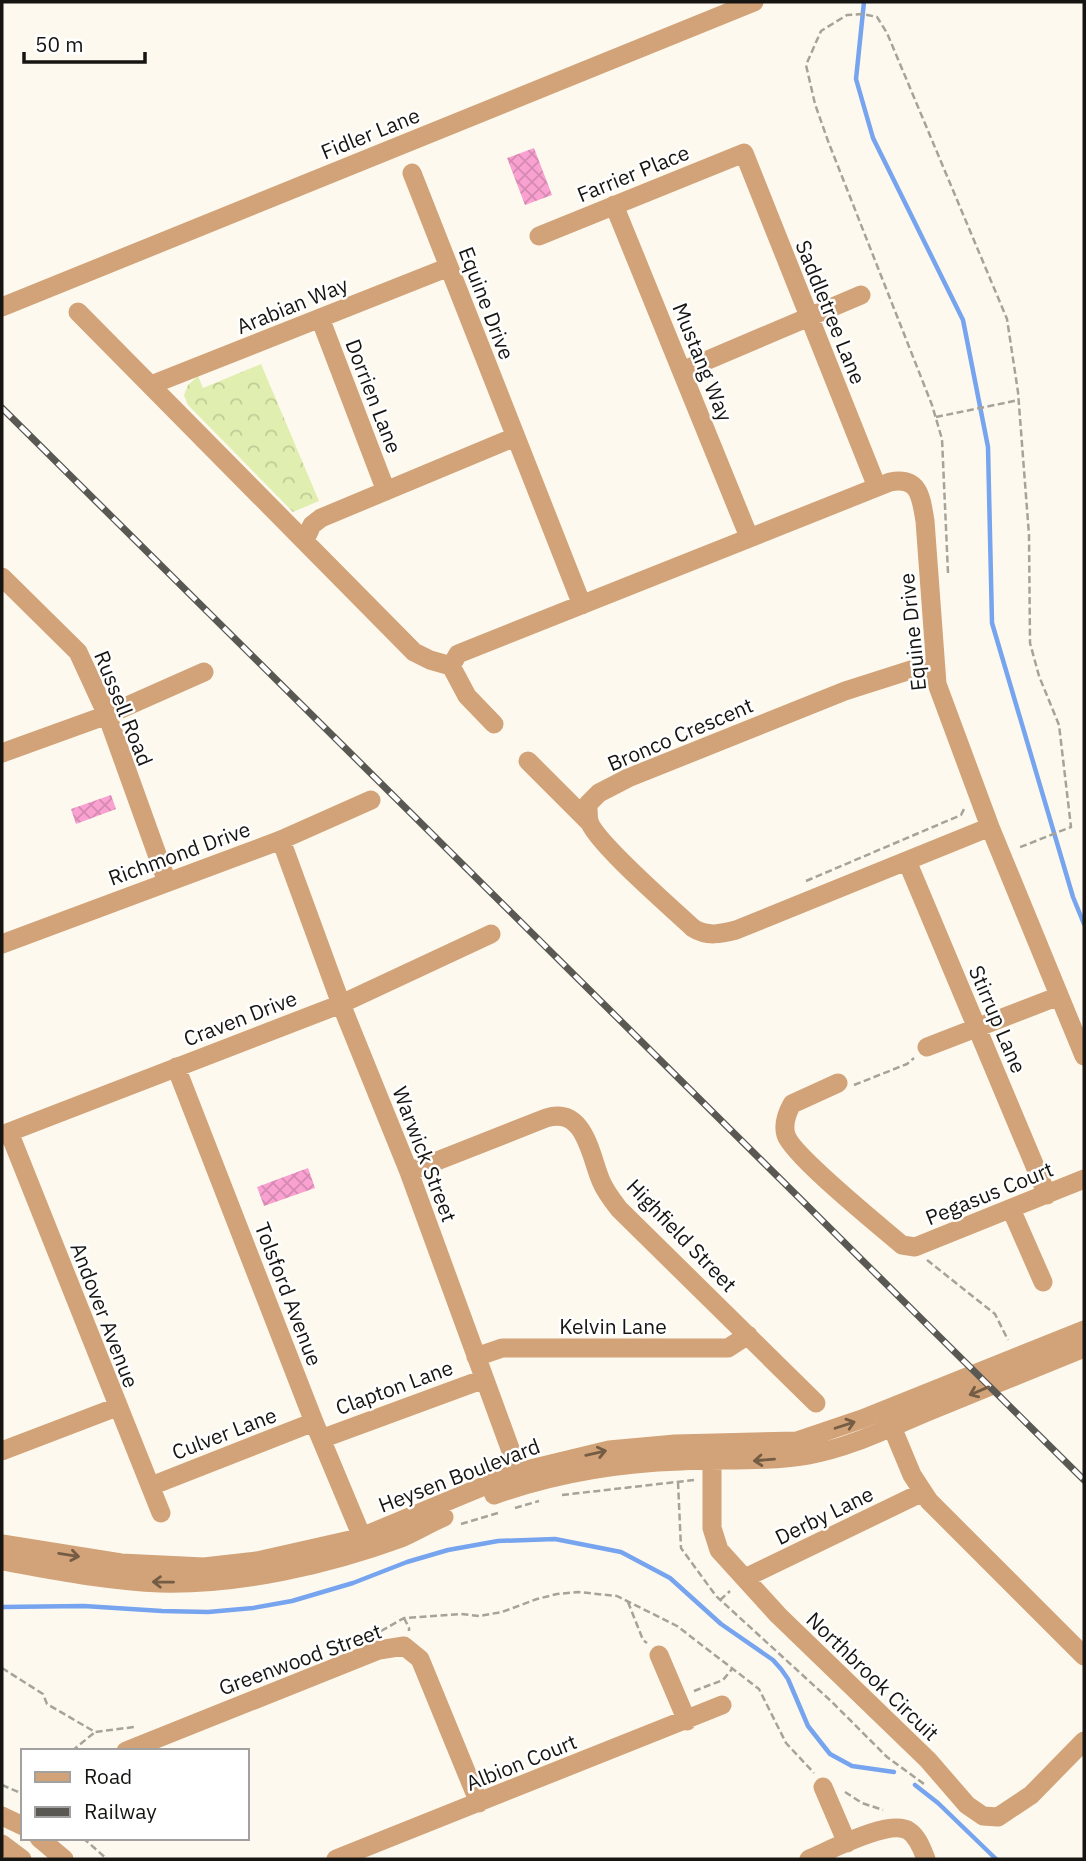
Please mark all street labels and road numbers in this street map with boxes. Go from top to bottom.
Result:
street label: Fidler Lane [316,100,424,166]
street label: Farrier Place [573,138,693,208]
street label: Saddletree Lane [789,236,873,388]
street label: Equine Drive [453,243,521,363]
street label: Arabian Way [232,270,352,340]
street label: Mustang Way [666,298,740,426]
street label: Dorrien Lane [339,335,409,457]
street label: Equine Drive [892,572,932,692]
street label: Russell Road [88,646,160,770]
street label: Bronco Crescent [603,691,757,777]
street label: Richmond Drive [104,814,254,892]
street label: Stirrup Lane [963,961,1033,1077]
street label: Craven Drive [179,984,301,1052]
street label: Warwick Street [386,1082,464,1226]
street label: Pegasus Court [921,1155,1057,1231]
street label: Highfield Street [621,1172,743,1298]
street label: Tolsford Avenue [249,1218,329,1370]
street label: Andover Avenue [64,1238,146,1392]
street label: Kelvin Lane [559,1312,667,1340]
street label: Clapton Lane [331,1353,457,1421]
street label: Culver Lane [168,1400,280,1466]
street label: Heysen Boulevard [374,1431,544,1519]
street label: Derby Lane [770,1479,878,1551]
street label: Northbrook Circuit [801,1605,945,1747]
street label: Greenwood Street [215,1617,385,1701]
street label: Albion Court [461,1727,581,1797]

